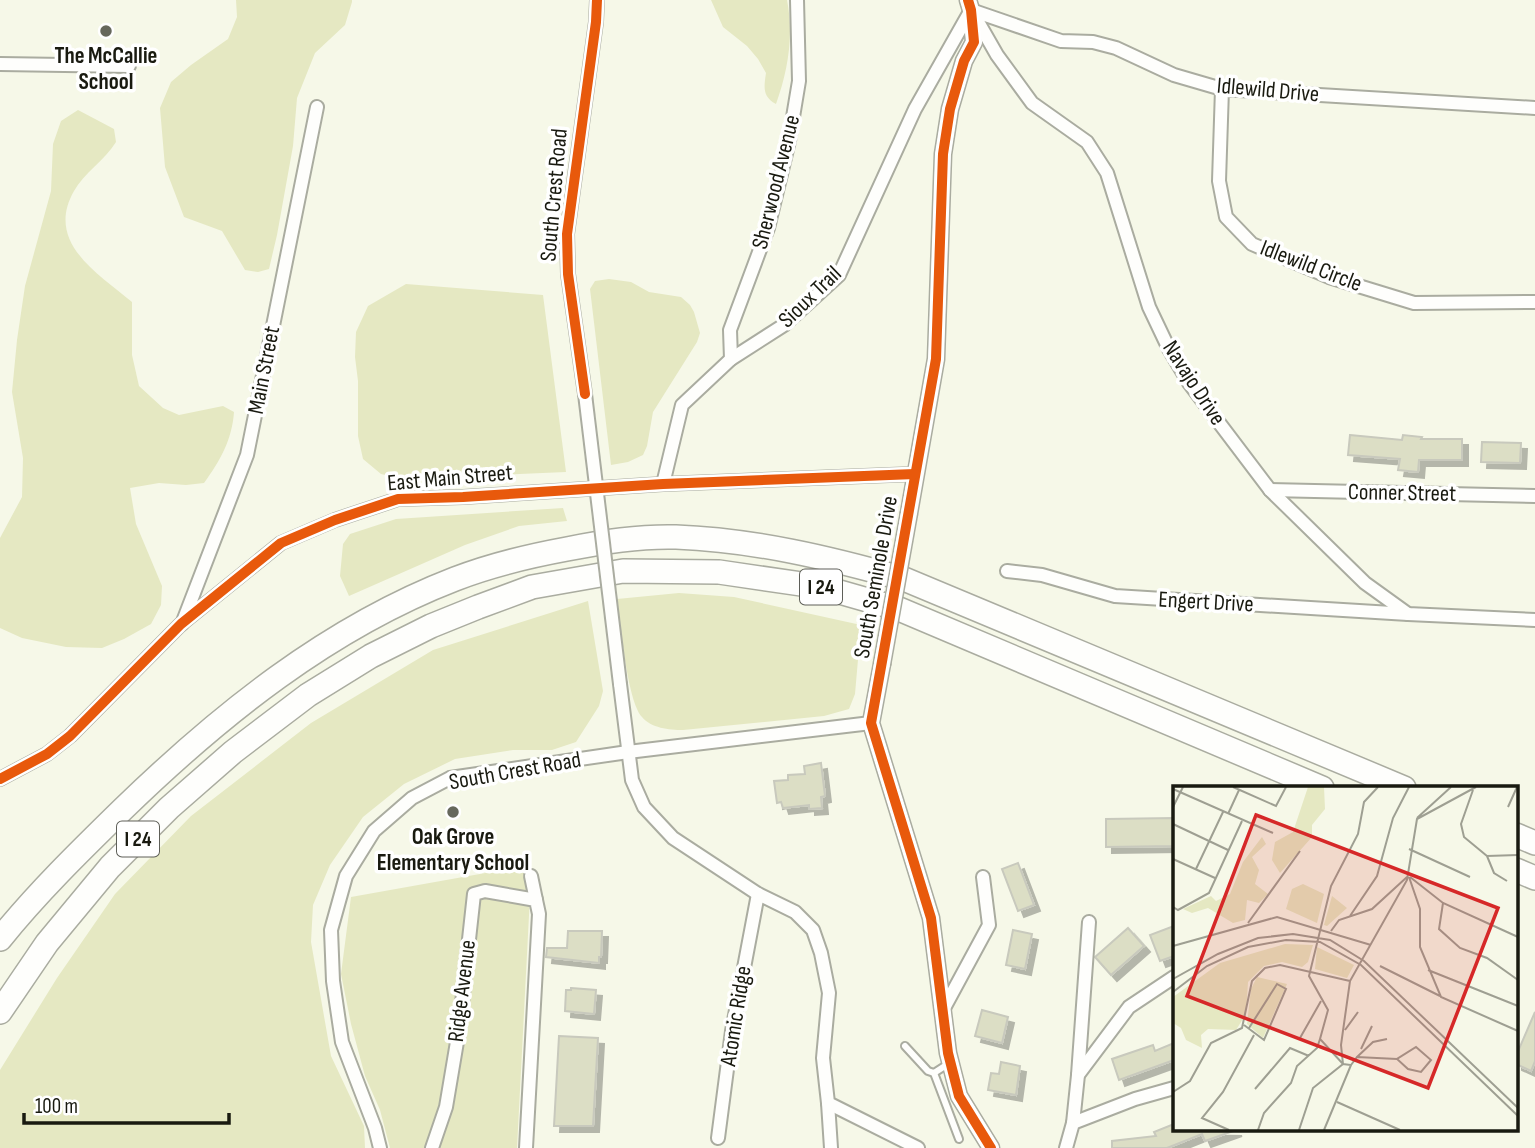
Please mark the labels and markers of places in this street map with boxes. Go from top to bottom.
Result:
marker: The McCallie School [98,23,114,39]
place label: The McCallie School [55,42,157,96]
marker: Oak Grove Elementary School [445,804,461,820]
place label: Oak Grove Elementary School [377,823,529,877]

